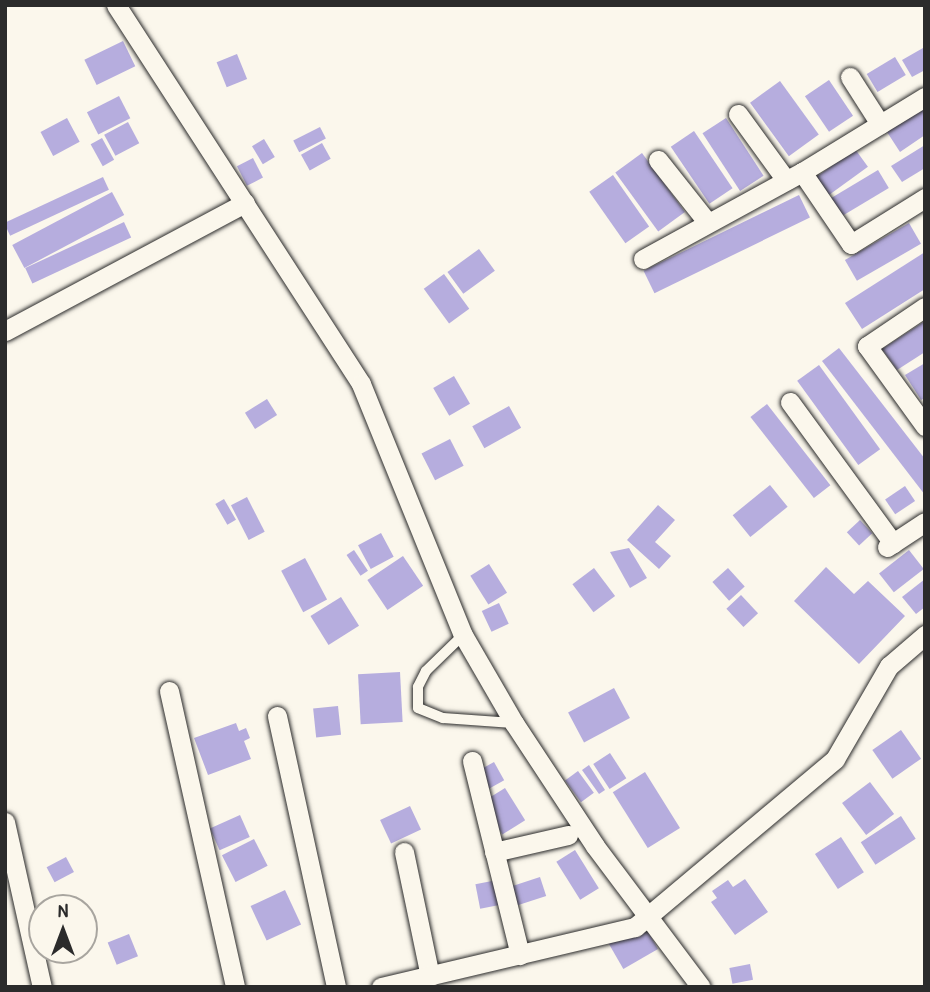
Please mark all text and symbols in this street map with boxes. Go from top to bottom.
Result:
north arrow [28,894,98,964]
text: N [58,897,68,923]

